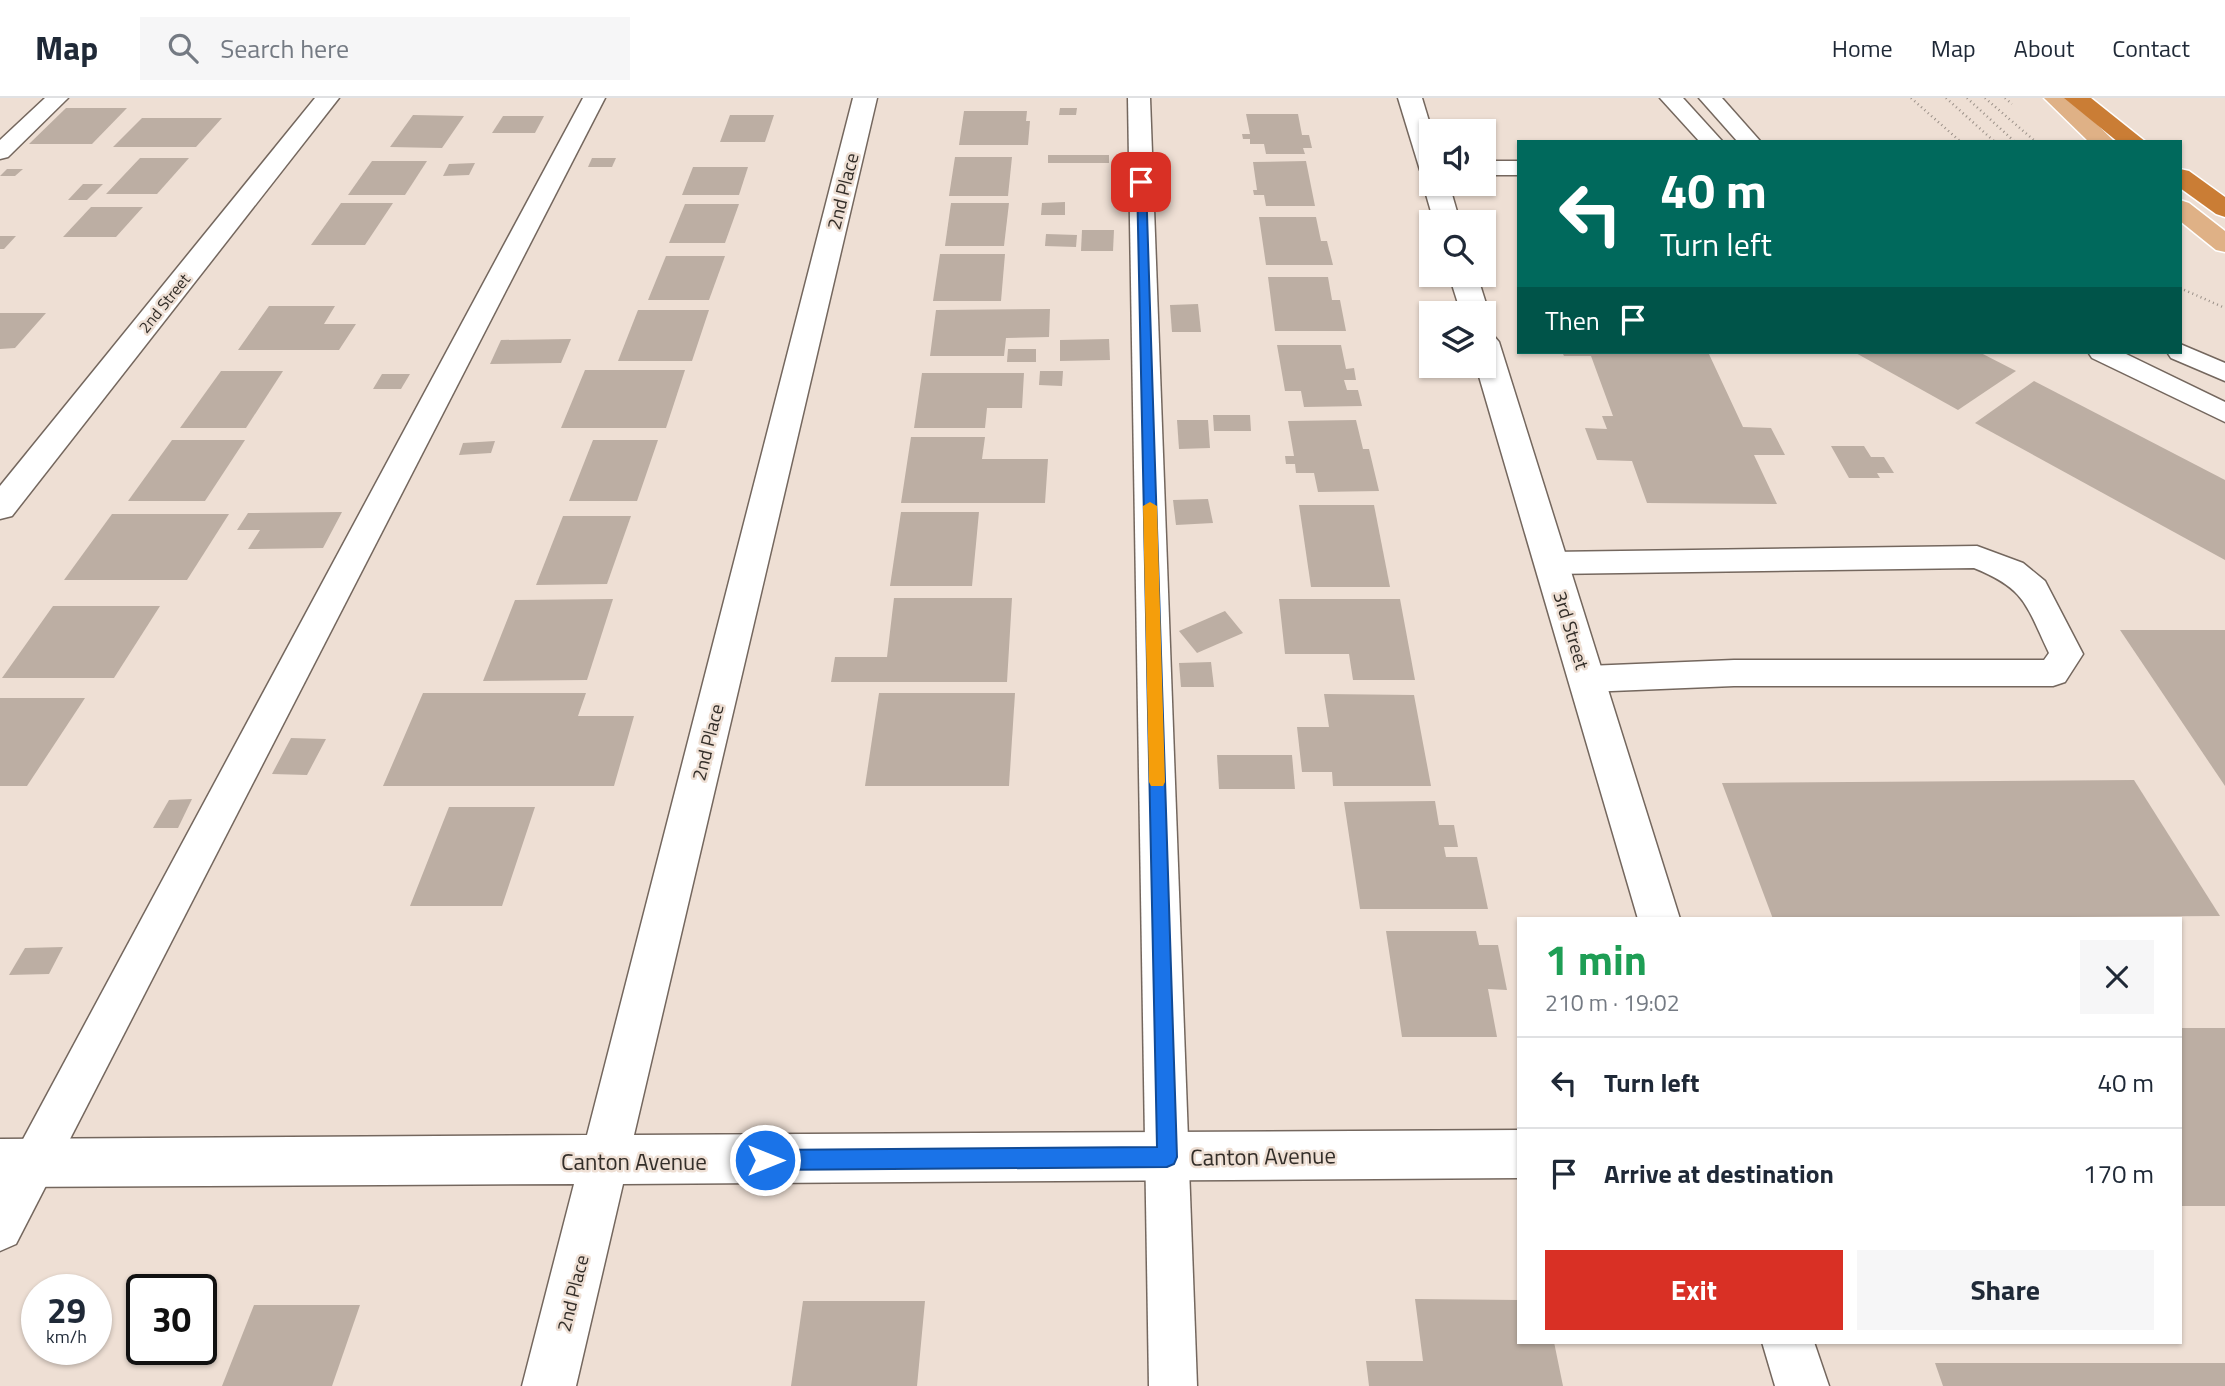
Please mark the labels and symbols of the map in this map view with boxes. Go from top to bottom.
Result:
street label: 2nd Place [818,150,866,232]
pin [1111,152,1171,212]
street label: 2nd Street [132,268,196,338]
street label: 3rd Street [1546,587,1598,673]
street label: 2nd Place [683,701,731,783]
position arrow [728,1123,802,1197]
street label: Canton Avenue [1190,1137,1336,1175]
street label: Canton Avenue [561,1144,707,1179]
street label: 2nd Place [548,1252,596,1334]
speed limit sign: 30 [126,1274,217,1365]

